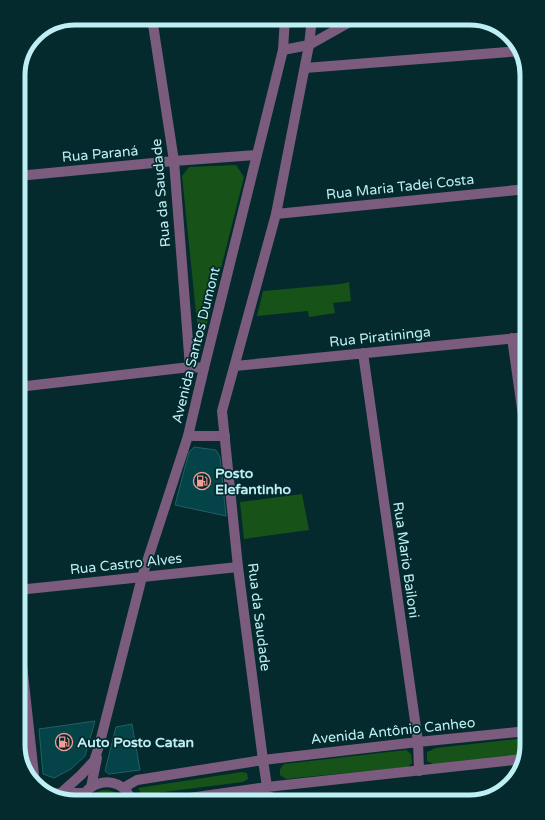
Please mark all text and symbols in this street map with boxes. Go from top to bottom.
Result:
street label: Rua da Saudade [148,138,174,248]
street label: Rua Paraná [61,142,139,166]
street label: Rua Maria Tadei Costa [325,171,475,203]
street label: Avenida Santos Dumont [168,264,224,425]
street label: Rua Piratininga [328,323,432,351]
place label: Posto Elefantinho [215,465,292,498]
fuel station icon: Posto Elefantinho [192,471,212,491]
street label: Rua Mario Bailoni [389,501,423,619]
street label: Rua Castro Alves [69,550,183,578]
street label: Rua da Saudade [244,562,274,672]
street label: Avenida Antônio Canheo [310,714,476,748]
fuel station icon: Auto Posto Catan [54,732,74,752]
place label: Auto Posto Catan [77,734,194,751]

